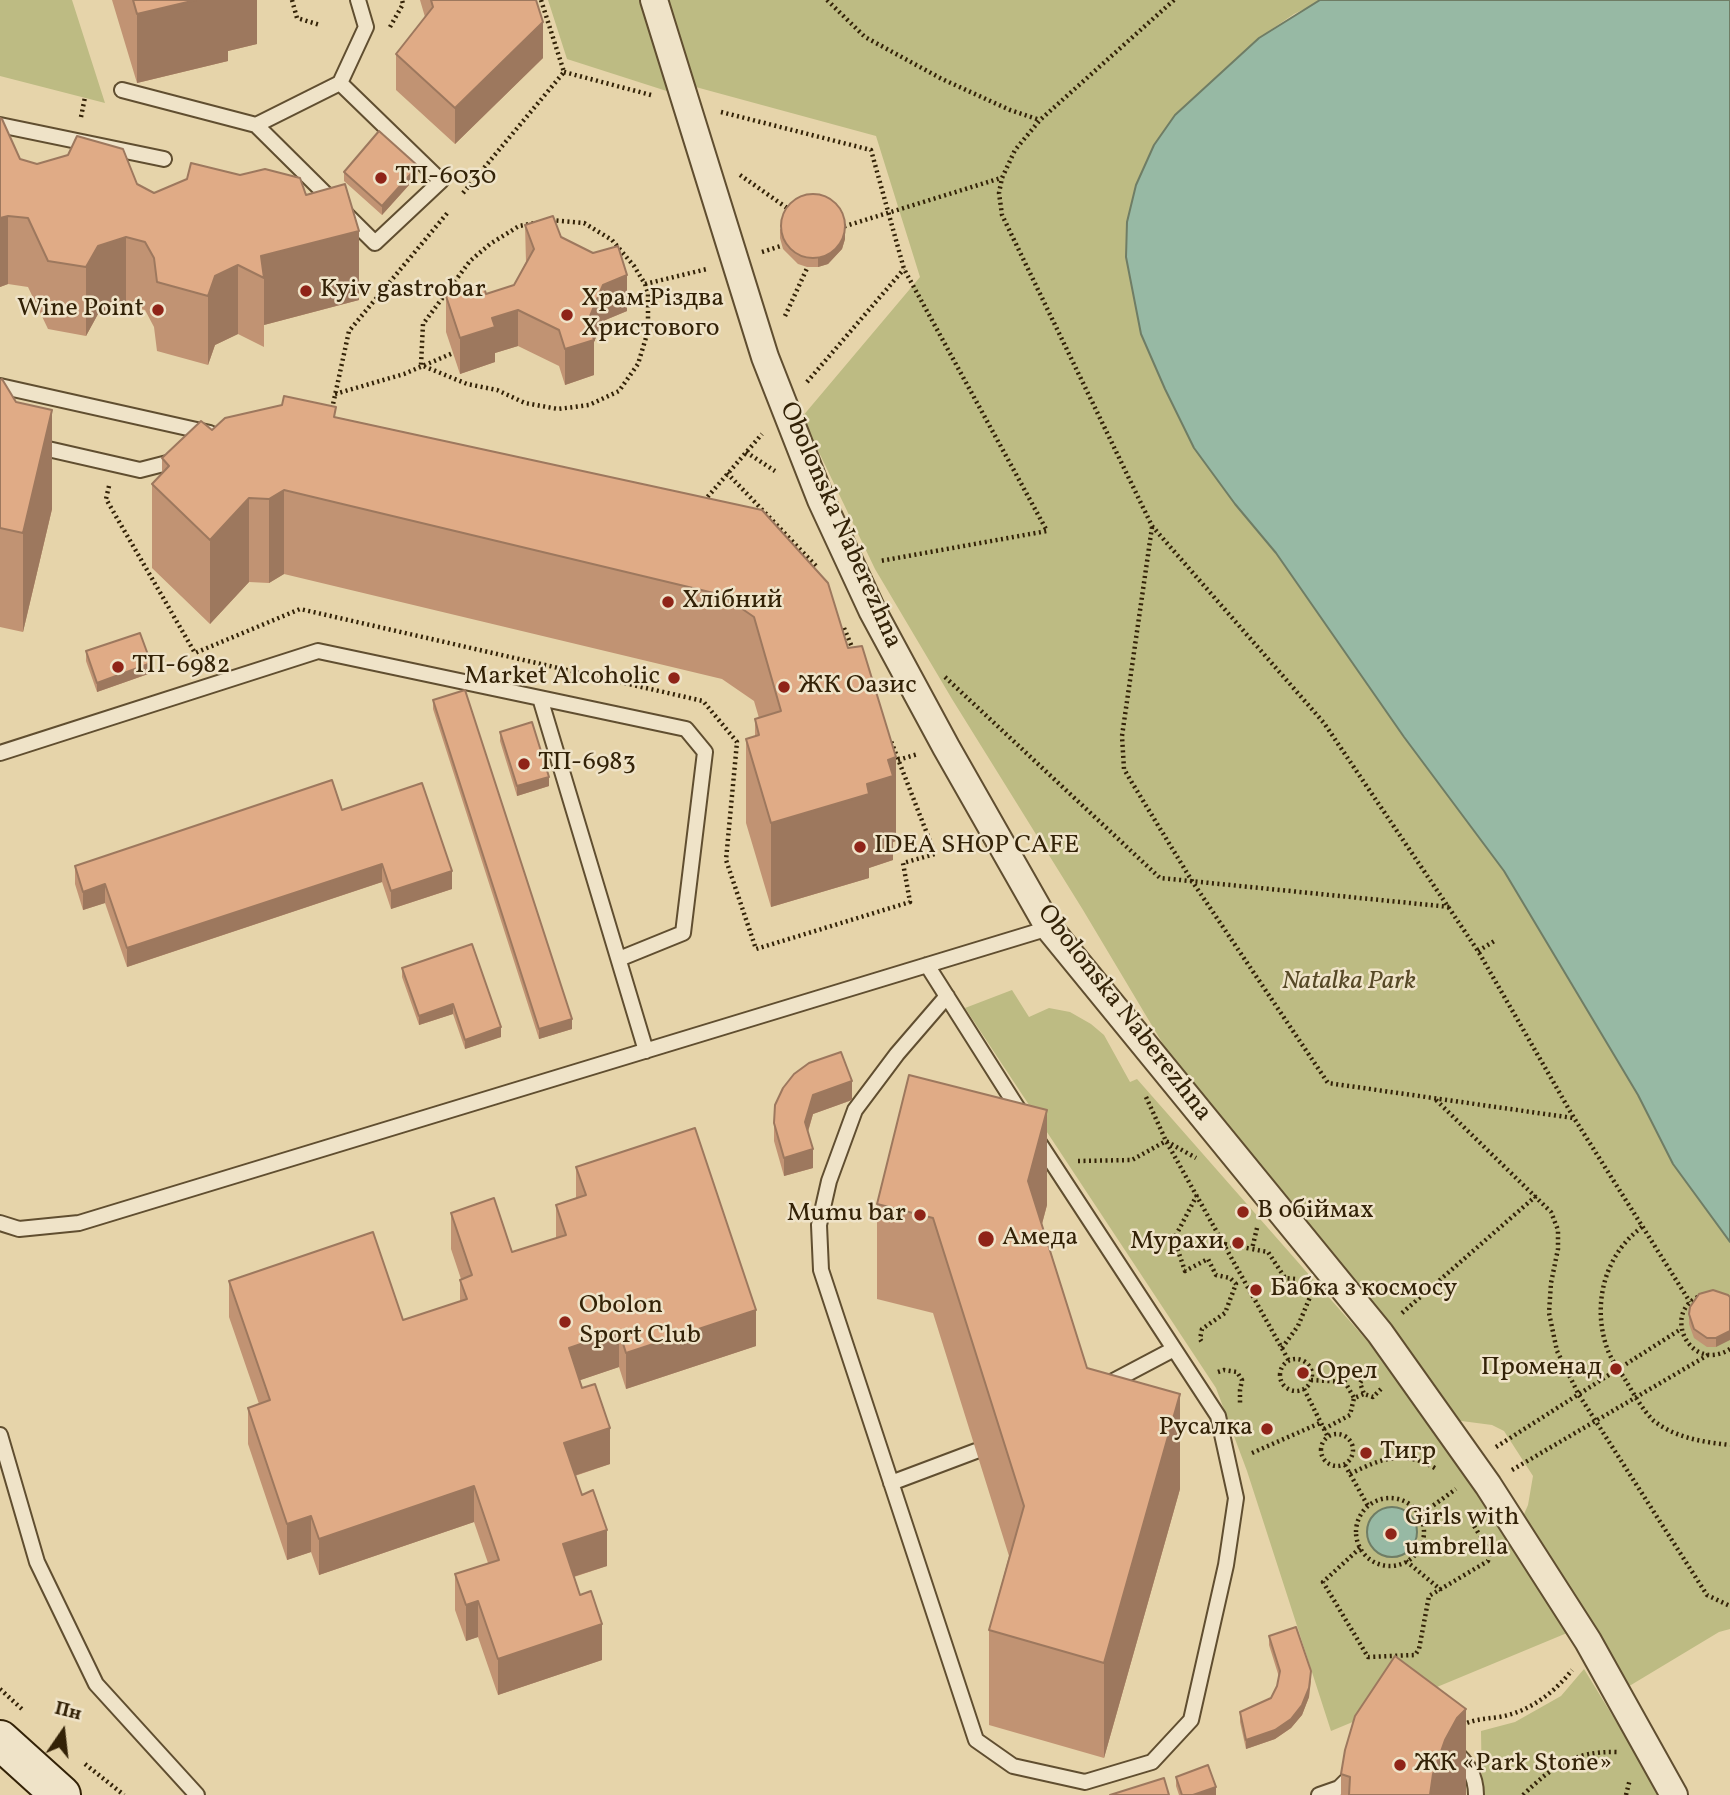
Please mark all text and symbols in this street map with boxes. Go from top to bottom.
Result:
place label: ТП-6030 [395,162,496,194]
marker: ТП-6030 [373,170,389,186]
place label: Kyiv gastrobar [320,275,486,307]
marker: Kyiv gastrobar [298,283,314,299]
place label: Храм Різдва Христового [581,284,724,346]
place label: Wine Point [17,294,144,326]
marker: Wine Point [150,302,166,318]
marker: Храм Різдва Христового [559,307,575,323]
street label: Obolonska Naberezhna [771,398,907,654]
place label: Хлібний [682,586,783,618]
marker: Хлібний [660,594,676,610]
place label: ТП-6982 [132,651,231,683]
marker: ТП-6982 [110,659,126,675]
place label: Market Alcoholic [464,662,660,694]
marker: Market Alcoholic [666,670,682,686]
place label: ЖК Оазис [798,671,917,703]
marker: ЖК Оазис [776,679,792,695]
place label: ТП-6983 [538,748,636,780]
marker: ТП-6983 [516,756,532,772]
place label: IDEA SHOP CAFE [874,831,1079,863]
marker: IDEA SHOP CAFE [852,839,868,855]
street label: Obolonska Naberezhna [1029,899,1217,1129]
park label: Natalka Park [1282,967,1416,999]
place label: В обіймах [1257,1196,1374,1228]
place label: Mumu bar [787,1199,906,1231]
marker: В обіймах [1235,1204,1251,1220]
marker: Mumu bar [912,1207,928,1223]
place label: Амеда [1002,1223,1078,1255]
place label: Мурахи [1130,1227,1224,1259]
marker: Амеда [976,1229,996,1249]
marker: Мурахи [1230,1235,1246,1251]
place label: Бабка з космосу [1270,1274,1457,1306]
marker: Бабка з космосу [1248,1282,1264,1298]
place label: Obolon Sport Club [579,1291,701,1352]
marker: Obolon Sport Club [557,1314,573,1330]
place label: Променад [1481,1353,1602,1385]
place label: Орел [1317,1357,1377,1389]
marker: Променад [1608,1361,1624,1377]
marker: Орел [1295,1365,1311,1381]
place label: Русалка [1159,1413,1253,1445]
marker: Русалка [1259,1421,1275,1437]
place label: Тигр [1380,1437,1436,1469]
marker: Тигр [1358,1445,1374,1461]
place label: Girls with umbrella [1405,1503,1519,1564]
marker: Girls with umbrella [1383,1526,1399,1542]
text: Пн [52,1696,84,1727]
north arrow [28,1697,98,1767]
place label: ЖК «Park Stone» [1414,1749,1612,1781]
marker: ЖК «Park Stone» [1392,1757,1408,1773]

